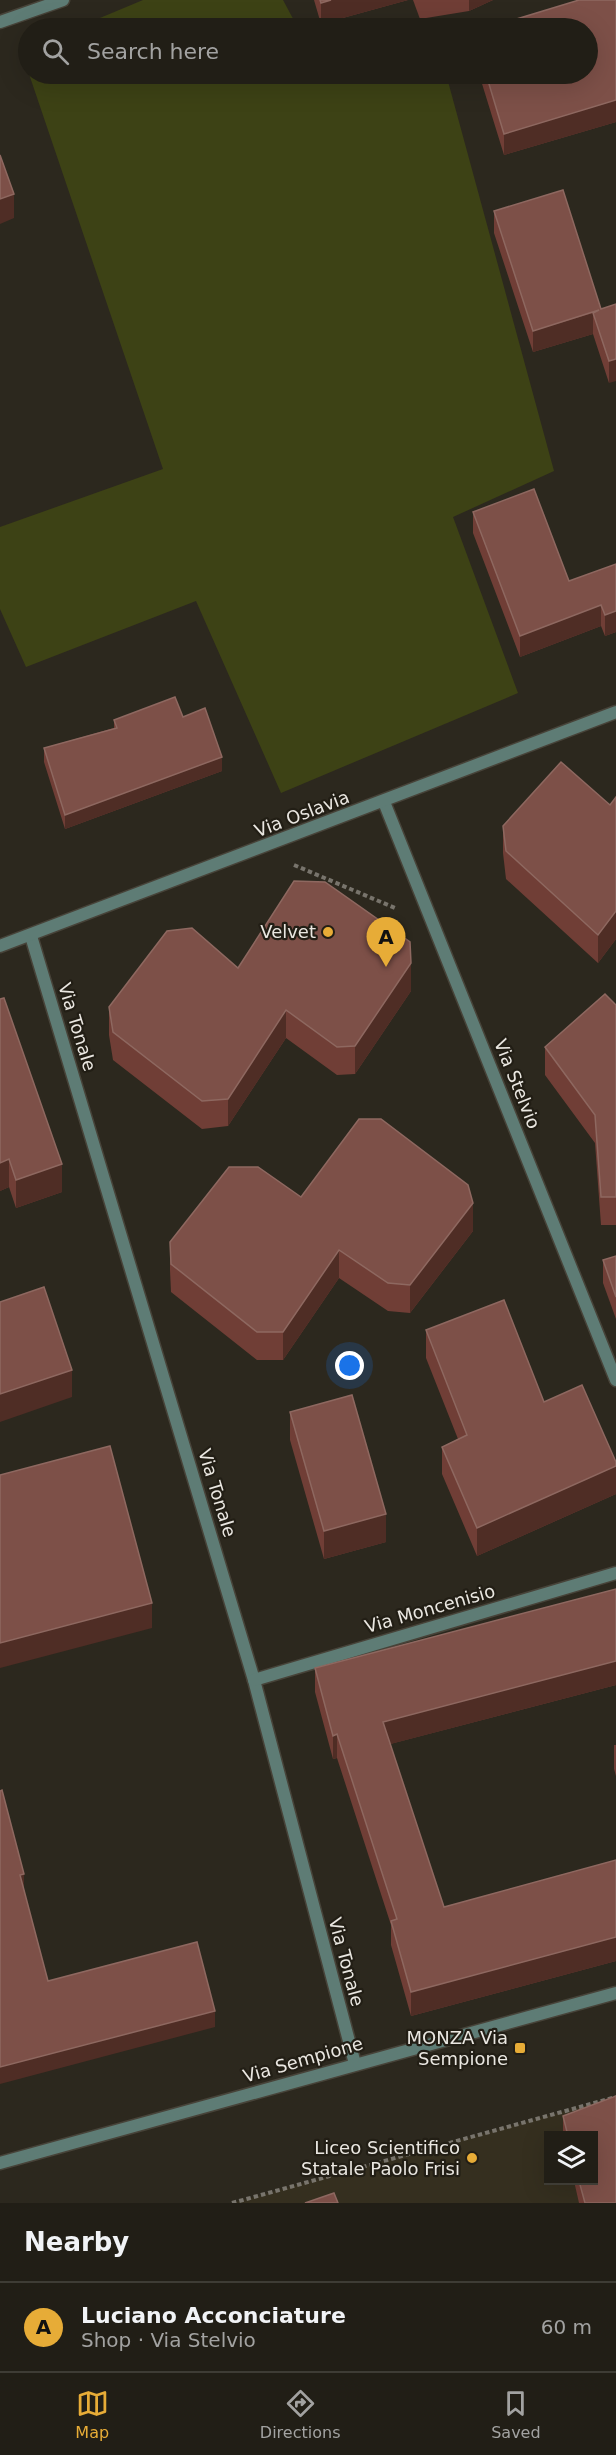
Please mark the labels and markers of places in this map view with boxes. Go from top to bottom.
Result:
pin: A [366,918,406,967]
place label: Velvet [260,921,316,942]
marker: Velvet [321,925,335,939]
place label: MONZA Via Sempione [407,2027,508,2069]
marker: MONZA Via Sempione [513,2041,527,2055]
place label: Liceo Scientifico Statale Paolo Frisi [301,2137,460,2179]
marker: Liceo Scientifico Statale Paolo Frisi [465,2151,479,2165]

